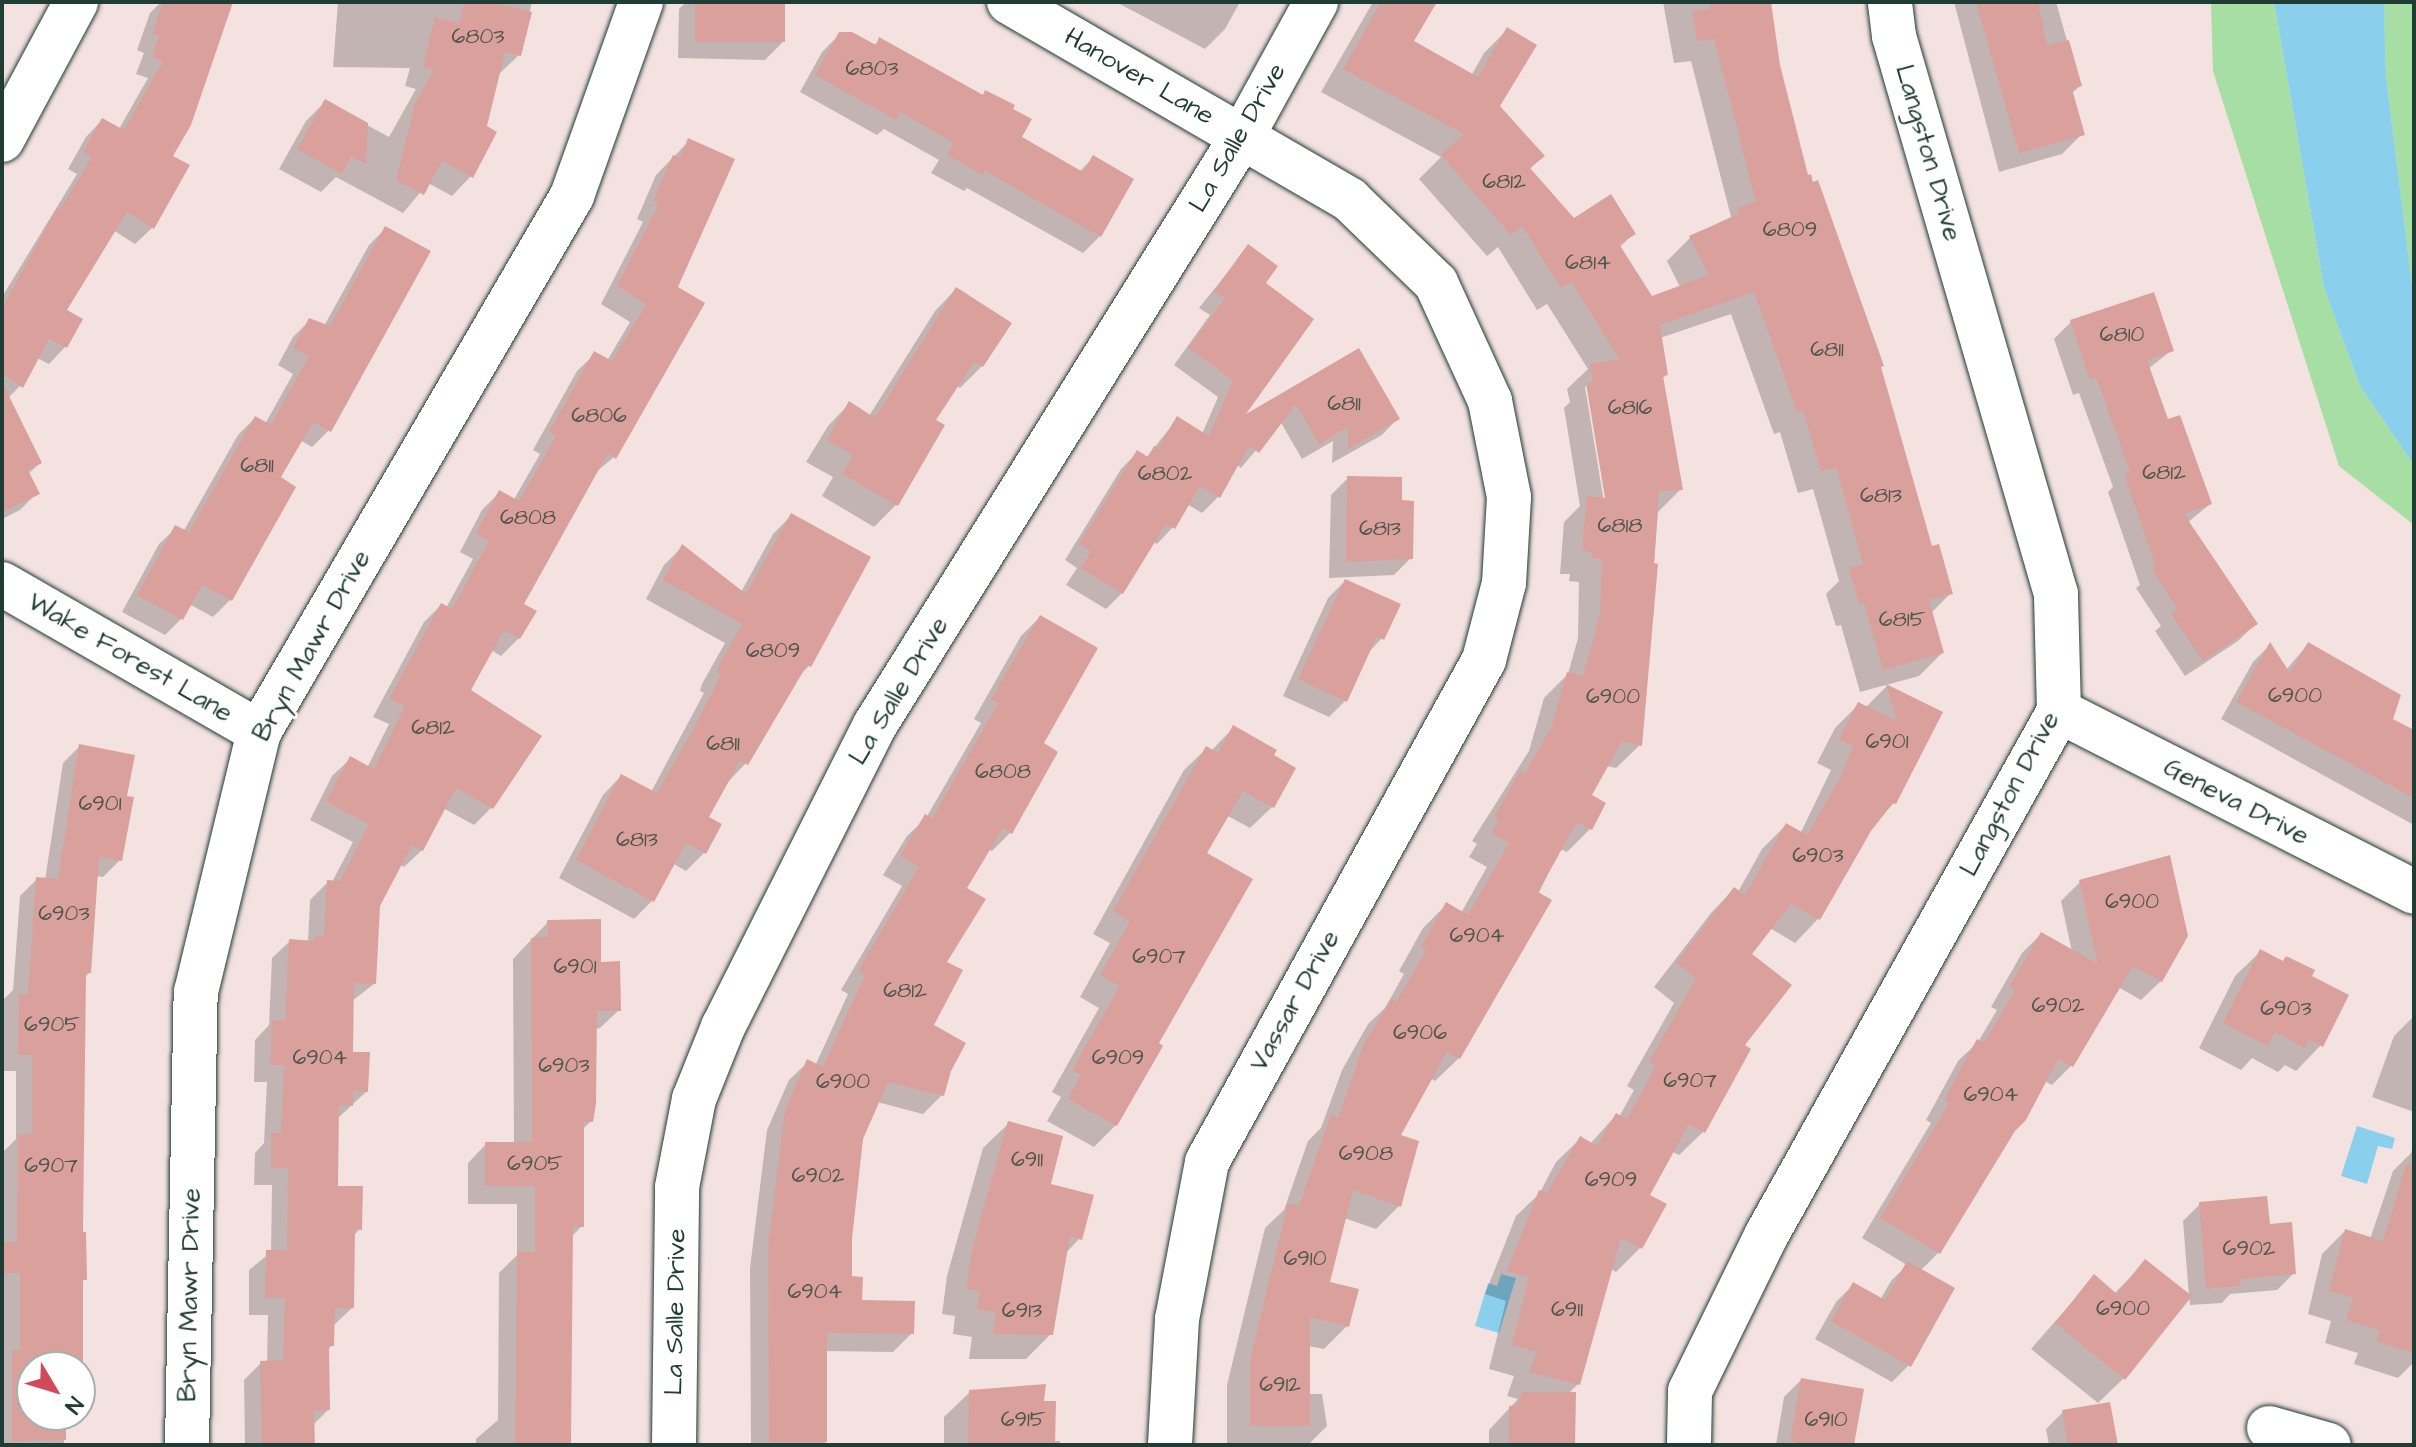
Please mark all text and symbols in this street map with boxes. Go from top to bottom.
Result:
street label: Hanover Lane [1059,22,1219,132]
house number: 6803 [451,24,505,50]
house number: 6803 [845,56,899,82]
street label: La Salle Drive [1183,58,1293,218]
street label: Langston Drive [1888,61,1968,245]
house number: 6812 [1482,169,1526,195]
house number: 6809 [1763,217,1817,243]
house number: 6814 [1565,250,1611,276]
house number: 6810 [2100,322,2144,348]
house number: 6811 [1810,337,1844,363]
house number: 6811 [1327,391,1361,417]
house number: 6816 [1608,395,1652,421]
house number: 6806 [571,403,627,429]
house number: 6811 [240,453,274,479]
house number: 6812 [2142,460,2186,486]
house number: 6802 [1138,461,1192,487]
house number: 6813 [1860,483,1902,509]
house number: 6808 [500,505,556,531]
house number: 6818 [1597,513,1643,539]
house number: 6813 [1359,516,1401,542]
street label: Bryn Mawr Drive [247,545,377,747]
street label: Wake Forest Lane [22,587,238,729]
house number: 6815 [1879,607,1925,633]
street label: La Salle Drive [843,611,955,771]
house number: 6809 [746,638,800,664]
house number: 6900 [2268,683,2322,709]
house number: 6900 [1586,684,1640,710]
street label: Langston Drive [1954,706,2066,882]
house number: 6812 [411,715,455,741]
house number: 6901 [1865,729,1909,755]
house number: 6811 [706,731,740,757]
street label: Geneva Drive [2158,752,2314,852]
house number: 6808 [975,759,1031,785]
house number: 6901 [78,791,122,817]
house number: 6813 [616,827,658,853]
house number: 6903 [1792,843,1844,869]
house number: 6900 [2105,889,2159,915]
house number: 6903 [38,901,90,927]
house number: 6904 [1449,923,1505,949]
street label: Vassar Drive [1243,925,1347,1077]
house number: 6907 [1132,944,1186,970]
house number: 6901 [553,954,597,980]
house number: 6812 [883,978,927,1004]
house number: 6902 [2032,993,2084,1019]
house number: 6903 [2260,996,2312,1022]
house number: 6905 [24,1012,80,1038]
house number: 6906 [1393,1020,1447,1046]
house number: 6904 [292,1045,348,1071]
house number: 6909 [1092,1045,1144,1071]
house number: 6903 [538,1053,590,1079]
house number: 6907 [1663,1068,1717,1094]
house number: 6900 [816,1069,870,1095]
house number: 6904 [1963,1082,2019,1108]
house number: 6908 [1339,1141,1393,1167]
house number: 6911 [1011,1147,1043,1173]
house number: 6905 [507,1151,563,1177]
house number: 6907 [24,1153,78,1179]
house number: 6902 [792,1163,844,1189]
house number: 6909 [1585,1167,1637,1193]
street label: Bryn Mawr Drive [173,1188,207,1402]
street label: La Salle Drive [659,1228,693,1396]
house number: 6902 [2223,1236,2275,1262]
house number: 6910 [1283,1246,1327,1272]
house number: 6904 [787,1279,843,1305]
house number: 6900 [2096,1296,2150,1322]
house number: 6911 [1551,1297,1583,1323]
house number: 6913 [1002,1298,1042,1324]
north arrow [16,1351,96,1431]
house number: 6912 [1259,1372,1301,1398]
text: N [57,1390,90,1420]
house number: 6915 [1001,1407,1045,1433]
house number: 6910 [1804,1407,1848,1433]

